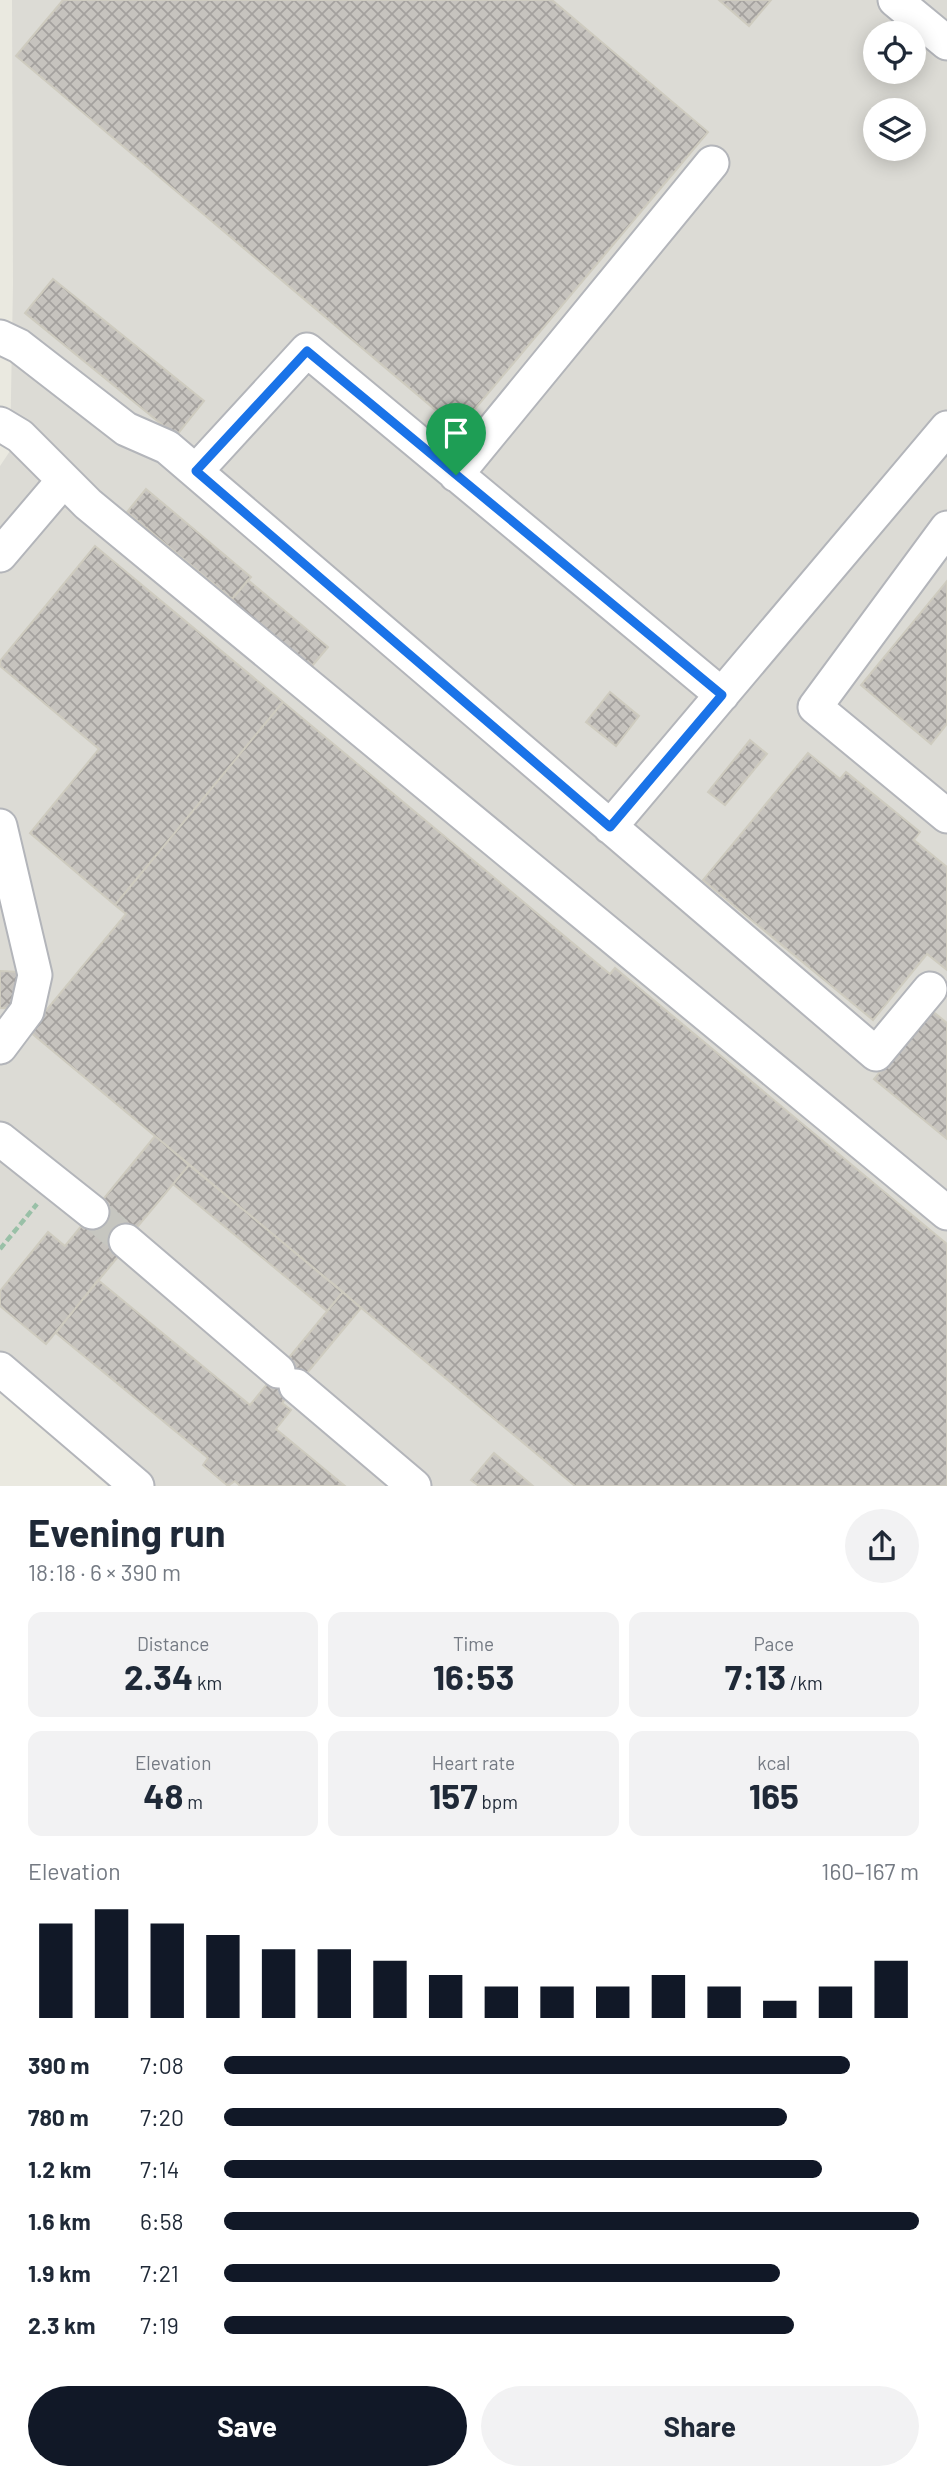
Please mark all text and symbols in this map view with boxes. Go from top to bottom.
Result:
map controls [863,21,926,161]
button: locate [863,21,926,84]
button: layers [863,98,926,161]
pin [426,403,486,475]
icon: arrive [437,414,475,452]
text: Evening run [28,1509,226,1555]
button: share [845,1509,919,1583]
text: 18:18 · 6 × 390 m [28,1558,181,1586]
text: Distance [137,1632,209,1655]
text: Time [453,1632,494,1655]
text: Pace [753,1632,794,1655]
text: 2.34 [124,1655,193,1697]
text: 16:53 [433,1655,514,1697]
text: 7:13 [725,1655,786,1697]
text: km [193,1671,222,1694]
text: /km [786,1671,823,1694]
text: Elevation [135,1751,211,1774]
text: Heart rate [432,1751,515,1774]
text: kcal [757,1751,790,1774]
text: 48 [143,1774,183,1816]
text: 157 [429,1774,478,1816]
text: 165 [749,1774,799,1816]
text: m [183,1790,203,1813]
text: bpm [478,1790,518,1813]
text: Elevation [28,1857,121,1885]
text: 160–167 m [821,1857,919,1885]
text: 390 m [28,2051,90,2079]
text: 7:08 [140,2051,184,2079]
text: 780 m [28,2103,89,2131]
text: 7:20 [140,2103,184,2131]
text: 1.2 km [28,2155,91,2183]
text: 7:14 [140,2155,179,2183]
text: 1.6 km [28,2207,91,2235]
text: 6:58 [140,2207,183,2235]
text: 1.9 km [28,2259,91,2287]
text: 7:21 [140,2259,179,2287]
text: 2.3 km [28,2311,96,2339]
text: 7:19 [140,2311,179,2339]
button: Save [28,2386,467,2466]
button: Share [481,2386,919,2466]

